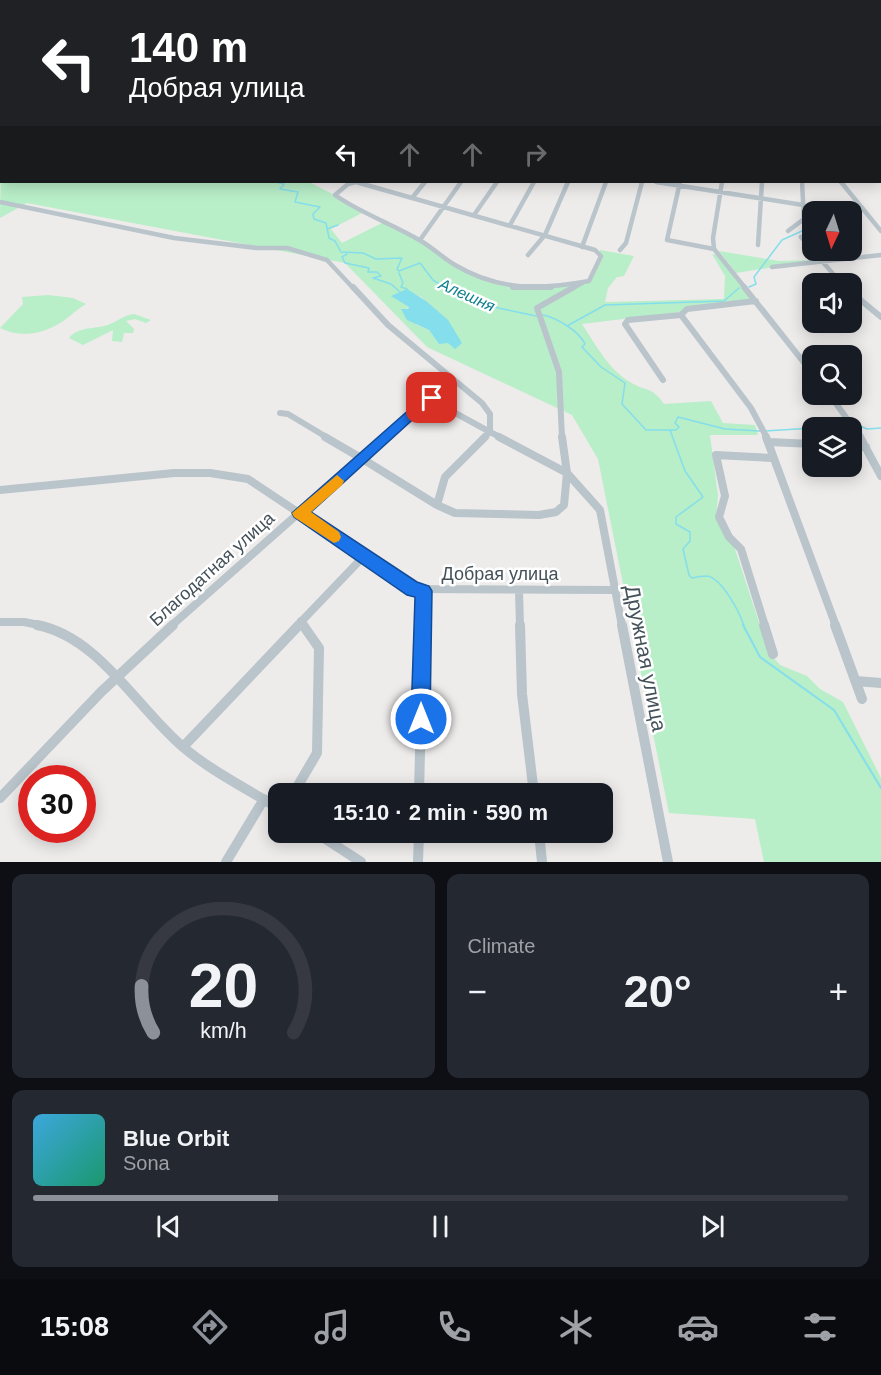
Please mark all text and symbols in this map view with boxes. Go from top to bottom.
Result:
icon: left [30,24,108,102]
text: 140 m [129,24,248,71]
text: Добрая улица [129,73,304,103]
icon: left [330,138,363,171]
icon: ahead [393,138,426,171]
icon: ahead [456,138,489,171]
icon: right [519,138,552,171]
north arrow [802,201,862,261]
map controls [802,201,862,477]
button: sound [802,273,862,333]
water label: Алешня [436,275,498,315]
button: search [802,345,862,405]
pin [406,372,457,423]
icon: arrive [415,381,448,414]
button: layers [802,417,862,477]
street label: Благодатная улица [146,507,279,630]
street label: Добрая улица [442,564,559,584]
street label: Дружная улица [621,583,672,733]
position arrow [389,687,453,751]
speed limit sign: 30 [18,765,96,843]
text: 15:10 · 2 min · 590 m [333,800,548,825]
text: Climate [468,935,535,957]
text: 20 [189,951,258,1020]
text: 20° [624,966,692,1017]
text: − [468,973,487,1010]
text: + [829,973,848,1010]
text: km/h [200,1019,246,1043]
text: Blue Orbit [123,1126,229,1151]
text: Sona [123,1152,170,1174]
icon: previous [152,1210,185,1243]
icon: pause [424,1210,457,1243]
icon: next [696,1210,729,1243]
icon: directions [189,1306,231,1348]
icon: music [311,1306,353,1348]
icon: phone [433,1306,475,1348]
icon: climate [555,1306,597,1348]
icon: car [677,1306,719,1348]
icon: filters [799,1306,841,1348]
text: 15:08 [40,1312,109,1342]

